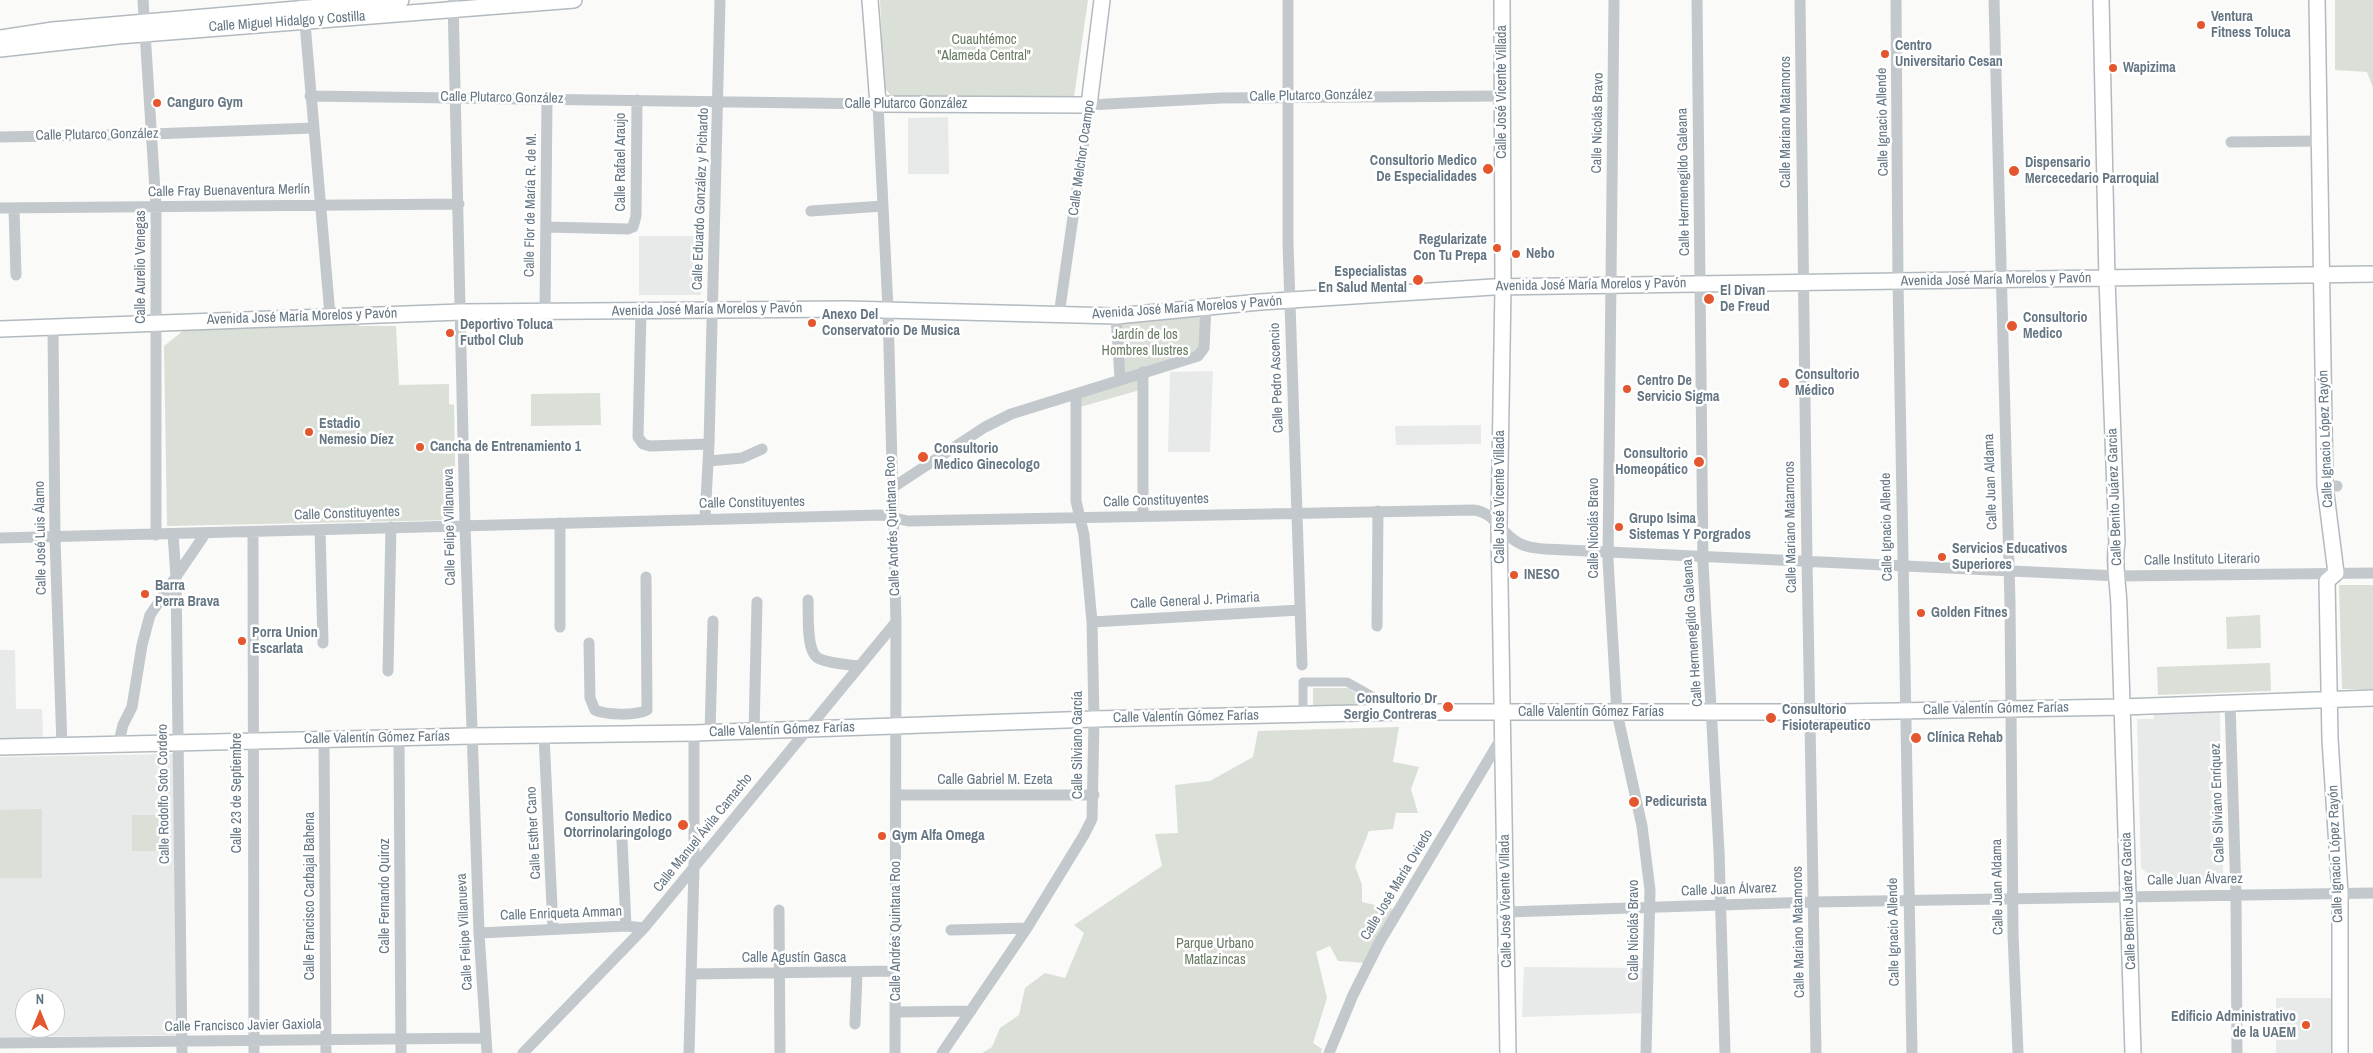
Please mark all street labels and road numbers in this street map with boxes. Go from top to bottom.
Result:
street label: Calle Miguel Hidalgo y Costilla [208,8,366,36]
street label: Calle José Vicente Villada [1494,25,1510,159]
street label: Calle Mariano Matamoros [1778,56,1794,188]
street label: Calle Ignacio Allende [1874,68,1892,176]
street label: Calle Nicolás Bravo [1589,72,1607,174]
street label: Calle Plutarco González [1249,87,1373,105]
street label: Calle Plutarco González [440,89,564,107]
street label: Calle Plutarco González [844,96,968,112]
street label: Calle Melchor Ocampo [1066,99,1098,217]
street label: Calle Eduardo González y Pichardo [689,108,713,290]
street label: Calle Hermenegildo Galeana [1674,108,1694,256]
street label: Calle Rafael Araujo [613,113,629,211]
street label: Calle Plutarco González [35,126,159,144]
street label: Calle Flor de María R. de M. [521,133,541,277]
street label: Calle Fray Buenaventura Merlín [148,181,310,201]
street label: Calle Aurelio Venegas [133,210,149,324]
street label: Avenida José María Morelos y Pavón [1901,270,2091,290]
street label: Avenida José María Morelos y Pavón [1496,275,1686,295]
street label: Avenida José María Morelos y Pavón [1091,293,1283,323]
street label: Avenida José María Morelos y Pavón [612,300,802,320]
street label: Avenida José María Morelos y Pavón [206,305,398,329]
street label: Calle Pedro Ascencio [1267,323,1287,433]
street label: Calle Ignacio López Rayón [2315,370,2337,508]
street label: Calle Benito Juárez Garcia [2104,428,2126,566]
street label: Calle José Vicente Villada [1492,430,1508,564]
street label: Calle Juan Aldama [1981,434,2001,530]
street label: Calle Andrés Quintana Roo [882,456,904,596]
street label: Calle Mariano Matamoros [1781,461,1801,593]
street label: Calle Felipe Villanueva [441,468,459,586]
street label: Calle Ignacio Allende [1878,473,1896,581]
street label: Calle Nicolás Bravo [1586,478,1602,578]
street label: Calle José Luis Álamo [32,481,50,595]
street label: Calle Constituyentes [1103,491,1209,511]
street label: Calle Constituyentes [699,494,805,512]
street label: Calle Constituyentes [294,504,400,524]
street label: Calle Instituto Literario [2144,551,2260,569]
street label: Calle Hermenegildo Galeana [1679,559,1707,707]
street label: Calle General J. Primaria [1130,589,1260,613]
street label: Calle Silviano García [1070,691,1086,799]
street label: Calle Valentín Gómez Farías [1923,699,2069,719]
street label: Calle Valentín Gómez Farías [1518,704,1664,720]
street label: Calle Valentín Gómez Farías [1113,707,1259,727]
street label: Calle Valentín Gómez Farías [709,719,855,741]
street label: Calle Rodolfo Soto Cordero [154,724,174,864]
street label: Calle Valentín Gómez Farías [304,728,450,748]
street label: Calle 23 de Septiembre [229,733,245,853]
street label: Calle Silviano Enríquez [2208,743,2228,863]
street label: Calle Manuel Ávila Camacho [650,770,756,896]
street label: Calle Gabriel M. Ezeta [937,772,1053,788]
street label: Calle Ignacio López Rayón [2325,785,2347,923]
street label: Calle Esther Cano [523,786,545,880]
street label: Calle Francisco Carbajal Bahena [302,812,318,980]
street label: Calle José María Oviedo [1357,827,1437,943]
street label: Calle Benito Juárez Garcia [2118,832,2140,970]
street label: Calle José Vicente Villada [1496,834,1516,968]
street label: Calle Fernando Quiroz [377,838,393,954]
street label: Calle Juan Aldama [1989,839,2007,935]
street label: Calle Andrés Quintana Roo [888,861,904,1001]
street label: Calle Mariano Matamoros [1789,866,1809,998]
street label: Calle Juan Álvarez [2147,871,2243,889]
street label: Calle Felipe Villanueva [454,873,476,991]
street label: Calle Ignacio Allende [1885,878,1903,986]
street label: Calle Nicolás Bravo [1626,880,1642,980]
street label: Calle Juan Álvarez [1681,880,1777,900]
street label: Calle Enriqueta Amman [500,903,622,925]
street label: Calle Agustín Gasca [742,950,846,966]
street label: Calle Francisco Javier Gaxiola [164,1016,322,1036]

